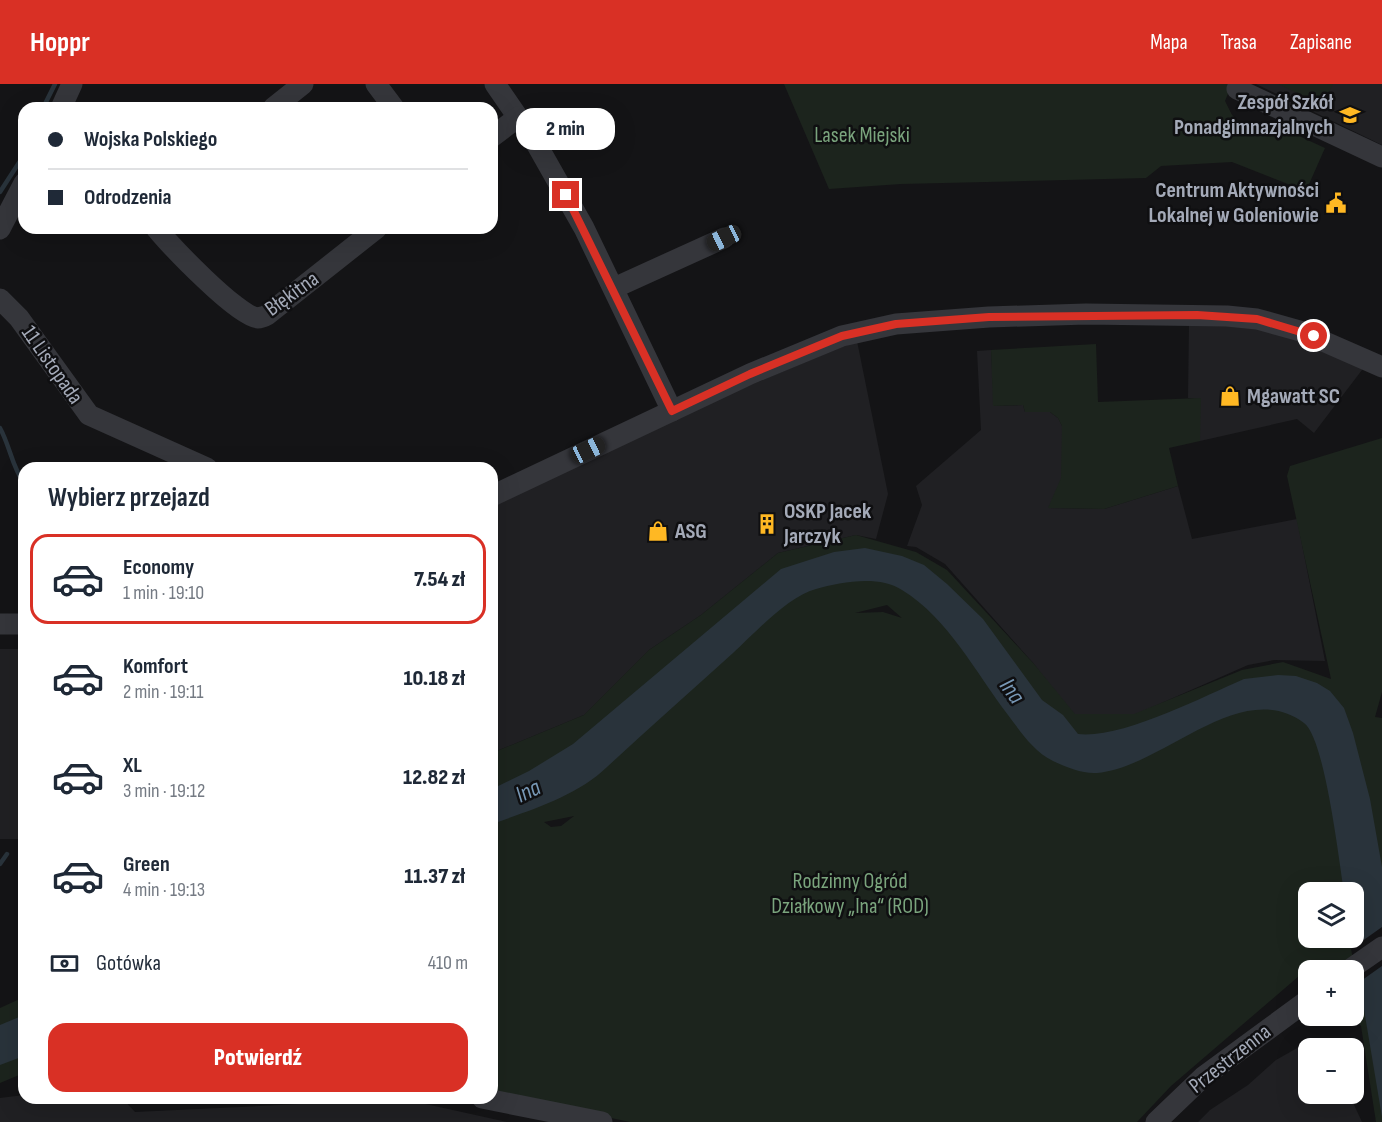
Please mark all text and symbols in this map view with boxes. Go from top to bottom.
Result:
text: Hoppr [30,26,90,59]
text: Mapa [1150,30,1188,55]
text: Trasa [1221,30,1257,55]
text: Zapisane [1290,30,1352,55]
place label: Zespół Szkół Ponadgimnazjalnych [1174,89,1333,141]
school or university icon: Zespół Szkół Ponadgimnazjalnych [1338,103,1362,127]
callout: 2 min [516,108,616,150]
text: 2 min [546,117,585,141]
park label: Lasek Miejski [814,122,910,149]
text: Wojska Polskiego [84,126,217,153]
place label: Centrum Aktywności Lokalnej w Goleniowie [1149,177,1319,229]
route end [552,181,579,208]
text: Odrodzenia [84,184,172,211]
public building icon: Centrum Aktywności Lokalnej w Goleniowie [1324,191,1348,215]
car [704,222,744,254]
street label: Błękitna [260,265,324,323]
street label: 11 Listopada [15,320,89,410]
route start [1300,322,1327,349]
place label: Mgawatt SC [1247,383,1340,410]
shop icon: Mgawatt SC [1218,384,1242,408]
car [568,434,608,466]
text: Wybierz przejazd [48,482,210,514]
place label: OSKP Jacek Jarczyk [783,498,872,550]
building icon: OSKP Jacek Jarczyk [755,512,779,536]
place label: ASG [674,518,707,545]
shop icon: ASG [646,519,670,543]
icon: car [51,552,105,606]
text: Economy [123,554,194,581]
text: 7.54 zł [414,566,465,593]
text: 1 min · 19:10 [123,581,204,605]
icon: car [51,651,105,705]
text: Komfort [123,653,188,680]
text: 10.18 zł [403,665,465,692]
water label: Ina [993,673,1031,710]
text: 2 min · 19:11 [123,680,204,704]
icon: car [51,750,105,804]
text: XL [123,752,142,779]
text: 12.82 zł [403,764,465,791]
water label: Ina [511,772,546,809]
text: 3 min · 19:12 [123,779,205,803]
icon: car [51,849,105,903]
text: Green [123,851,170,878]
text: 11.37 zł [404,863,465,890]
park label: Rodzinny Ogród Działkowy „Ina“ (ROD) [771,868,929,920]
text: 4 min · 19:13 [123,878,205,902]
map controls [1298,882,1364,1104]
button: layers [1298,882,1364,948]
icon: cash [48,947,81,980]
text: Gotówka [96,950,161,977]
text: 410 m [428,951,468,975]
button: + [1298,960,1364,1026]
street label: Przestrzenna [1184,1019,1276,1099]
button: Potwierdź [48,1023,468,1092]
button: − [1298,1038,1364,1104]

